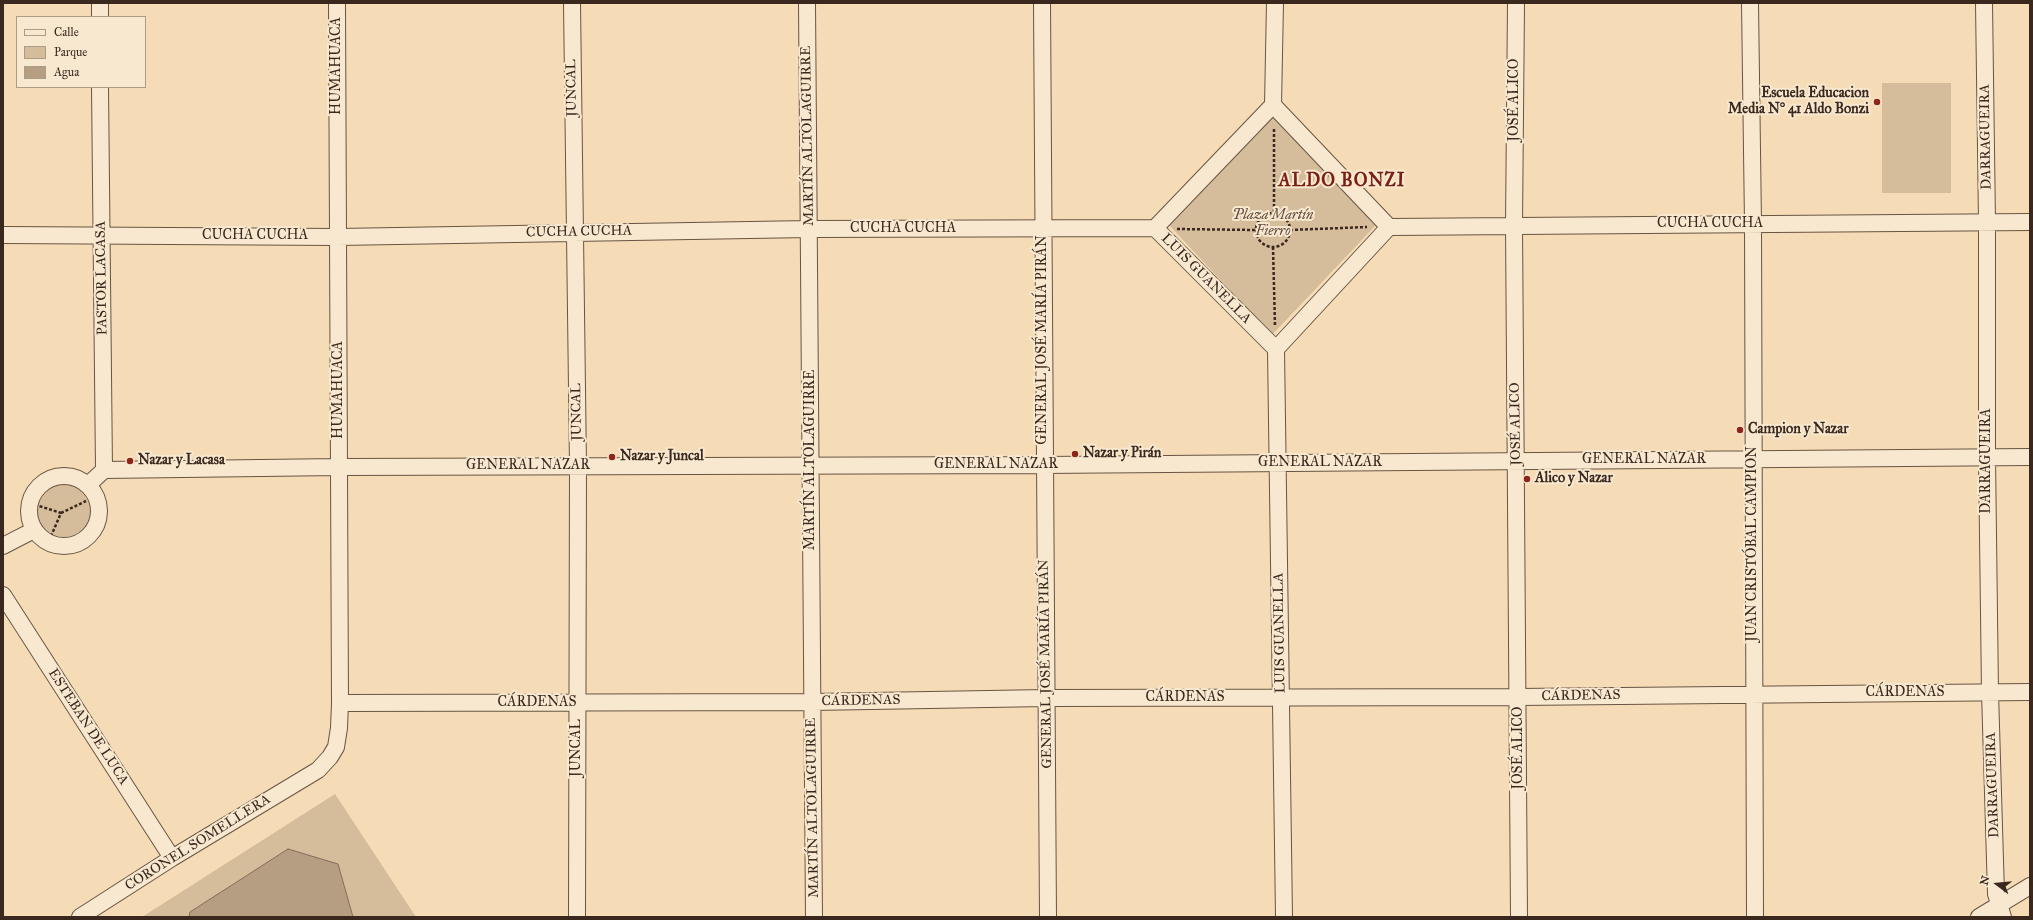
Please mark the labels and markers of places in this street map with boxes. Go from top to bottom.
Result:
place label: Escuela Educacion Media N° 41 Aldo Bonzi [1728,86,1869,118]
marker: Escuela Educacion Media N° 41 Aldo Bonzi [1872,97,1882,107]
place label: Campion y Nazar [1748,422,1848,438]
marker: Campion y Nazar [1735,425,1745,435]
place label: Nazar y Pirán [1083,446,1161,462]
place label: Nazar y Juncal [620,449,704,465]
marker: Nazar y Pirán [1070,449,1080,459]
marker: Nazar y Juncal [607,452,617,462]
place label: Nazar y Lacasa [138,453,225,469]
marker: Nazar y Lacasa [125,456,135,466]
place label: Alico y Nazar [1535,471,1613,487]
marker: Alico y Nazar [1522,474,1532,484]

